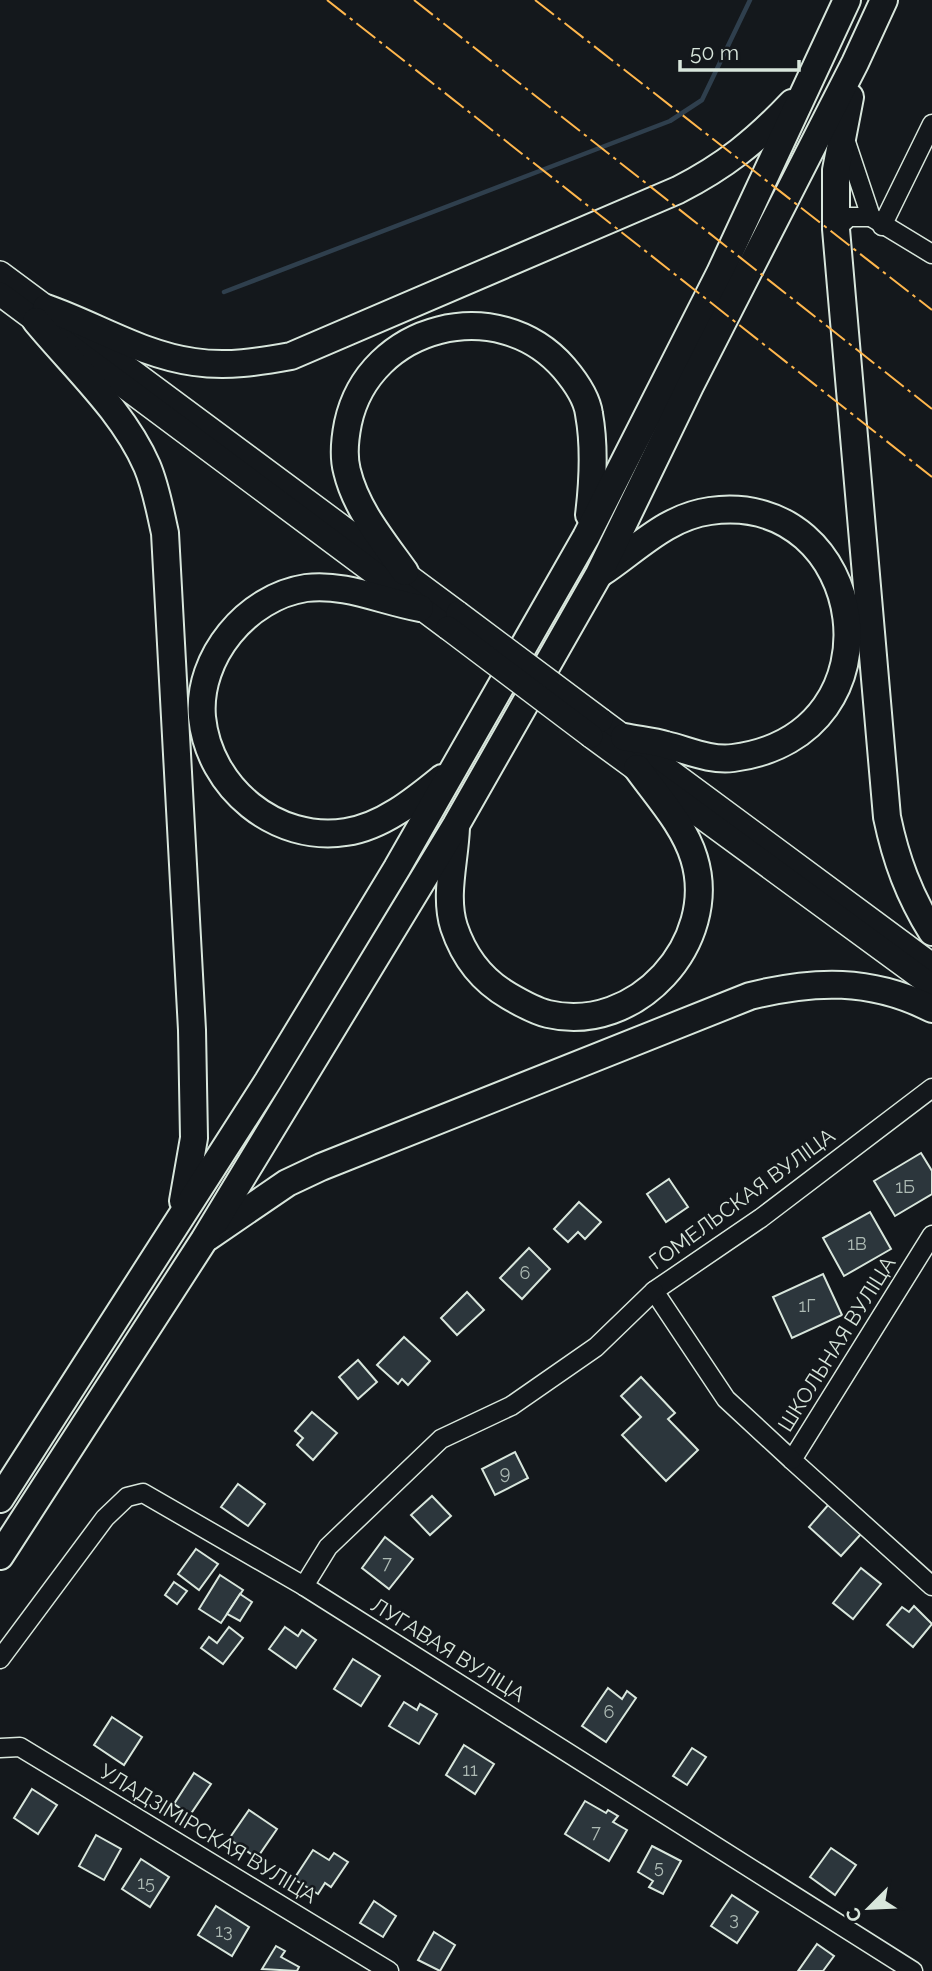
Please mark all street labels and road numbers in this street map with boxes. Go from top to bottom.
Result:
street label: ГОМЕЛЬСКАЯ ВУЛІЦА [644,1123,839,1274]
street label: ШКОЛЬНАЯ ВУЛІЦА [773,1252,901,1436]
street label: ЛУГАВАЯ ВУЛІЦА [367,1592,530,1707]
street label: УЛАДЗІМІРСКАЯ ВУЛІЦА [95,1759,321,1908]

